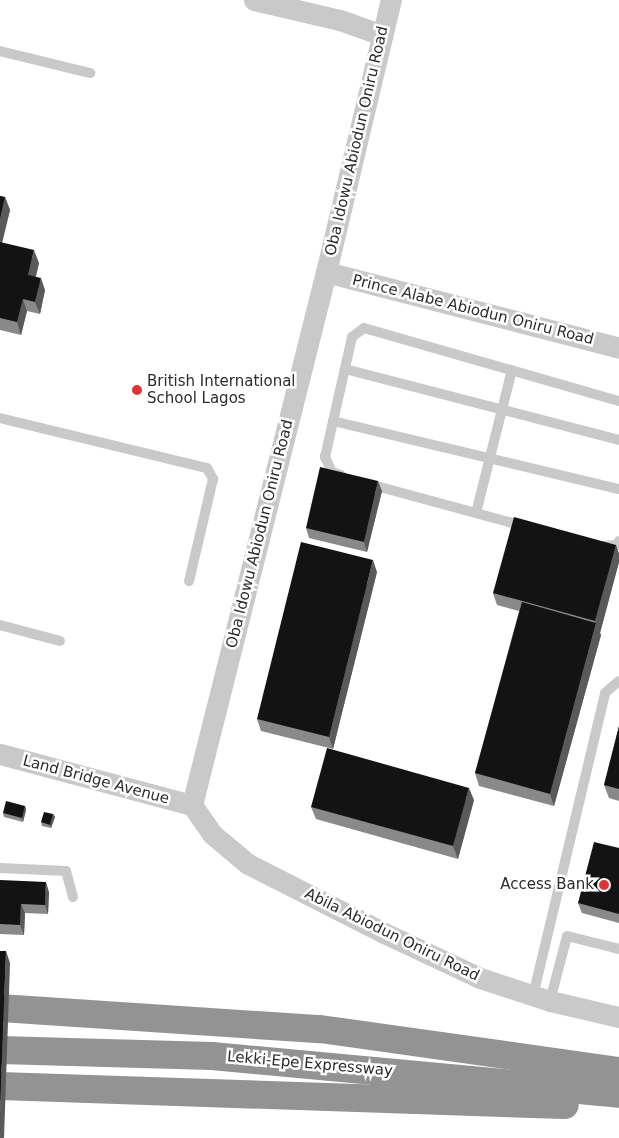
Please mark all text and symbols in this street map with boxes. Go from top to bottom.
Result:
street label: Oba Idowu Abiodun Oniru Road [322,25,392,257]
street label: Prince Alabe Abiodun Oniru Road [351,271,595,349]
place label: British International School Lagos [147,372,295,407]
marker: British International School Lagos [131,384,143,396]
street label: Oba Idowu Abiodun Oniru Road [223,418,297,650]
street label: Land Bridge Avenue [21,752,171,808]
place label: Access Bank [500,876,594,894]
marker: Access Bank [598,879,610,891]
street label: Abila Abiodun Oniru Road [302,885,482,985]
street label: Lekki-Epe Expressway [226,1048,394,1080]

